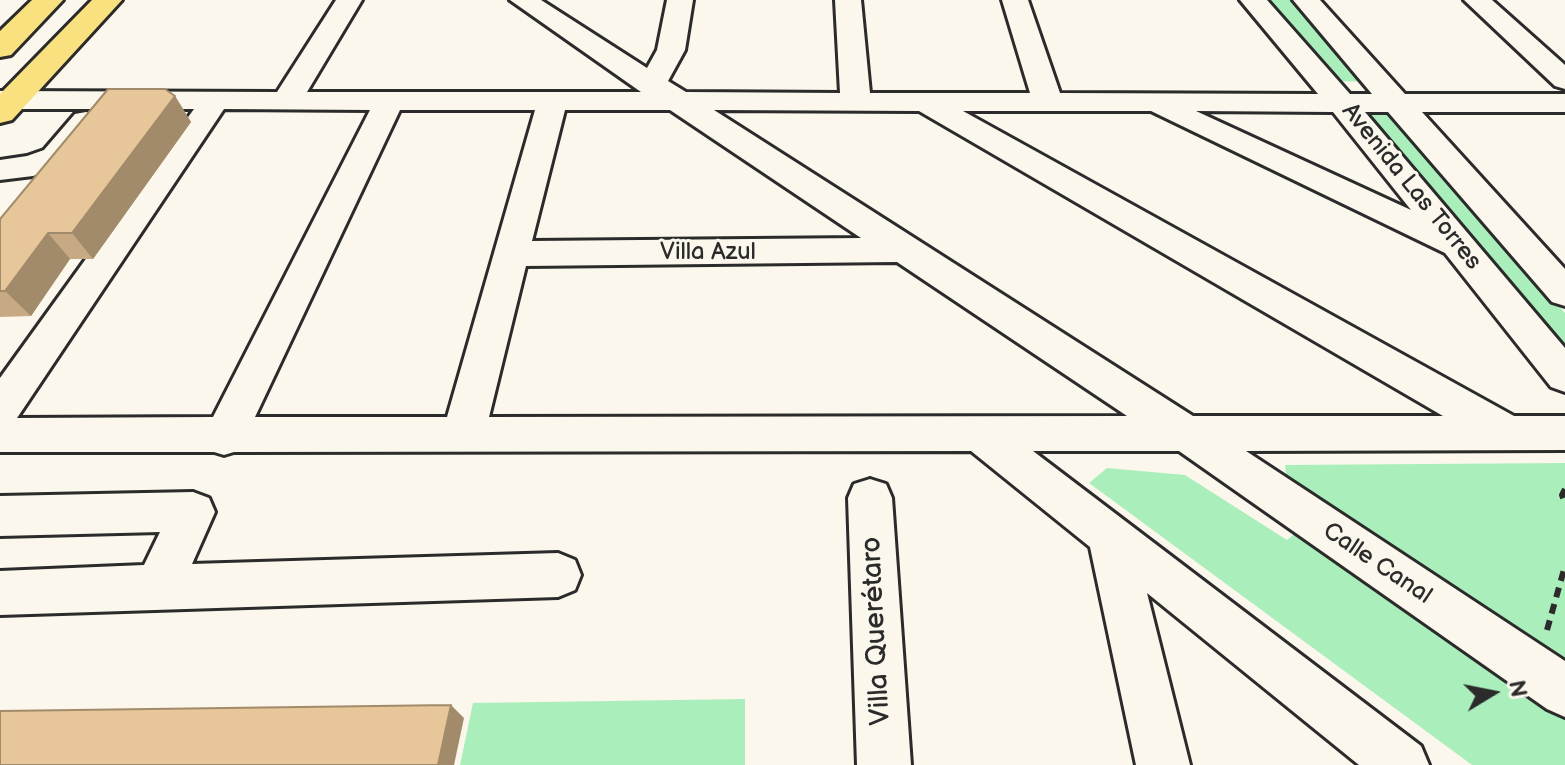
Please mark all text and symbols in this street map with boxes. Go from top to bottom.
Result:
street label: Avenida Las Torres [1335,98,1487,276]
street label: Villa Azul [660,239,756,267]
street label: Calle Canal [1317,517,1437,611]
street label: Villa Querétaro [855,536,899,726]
north arrow [1453,653,1533,733]
text: N [1502,678,1532,699]

